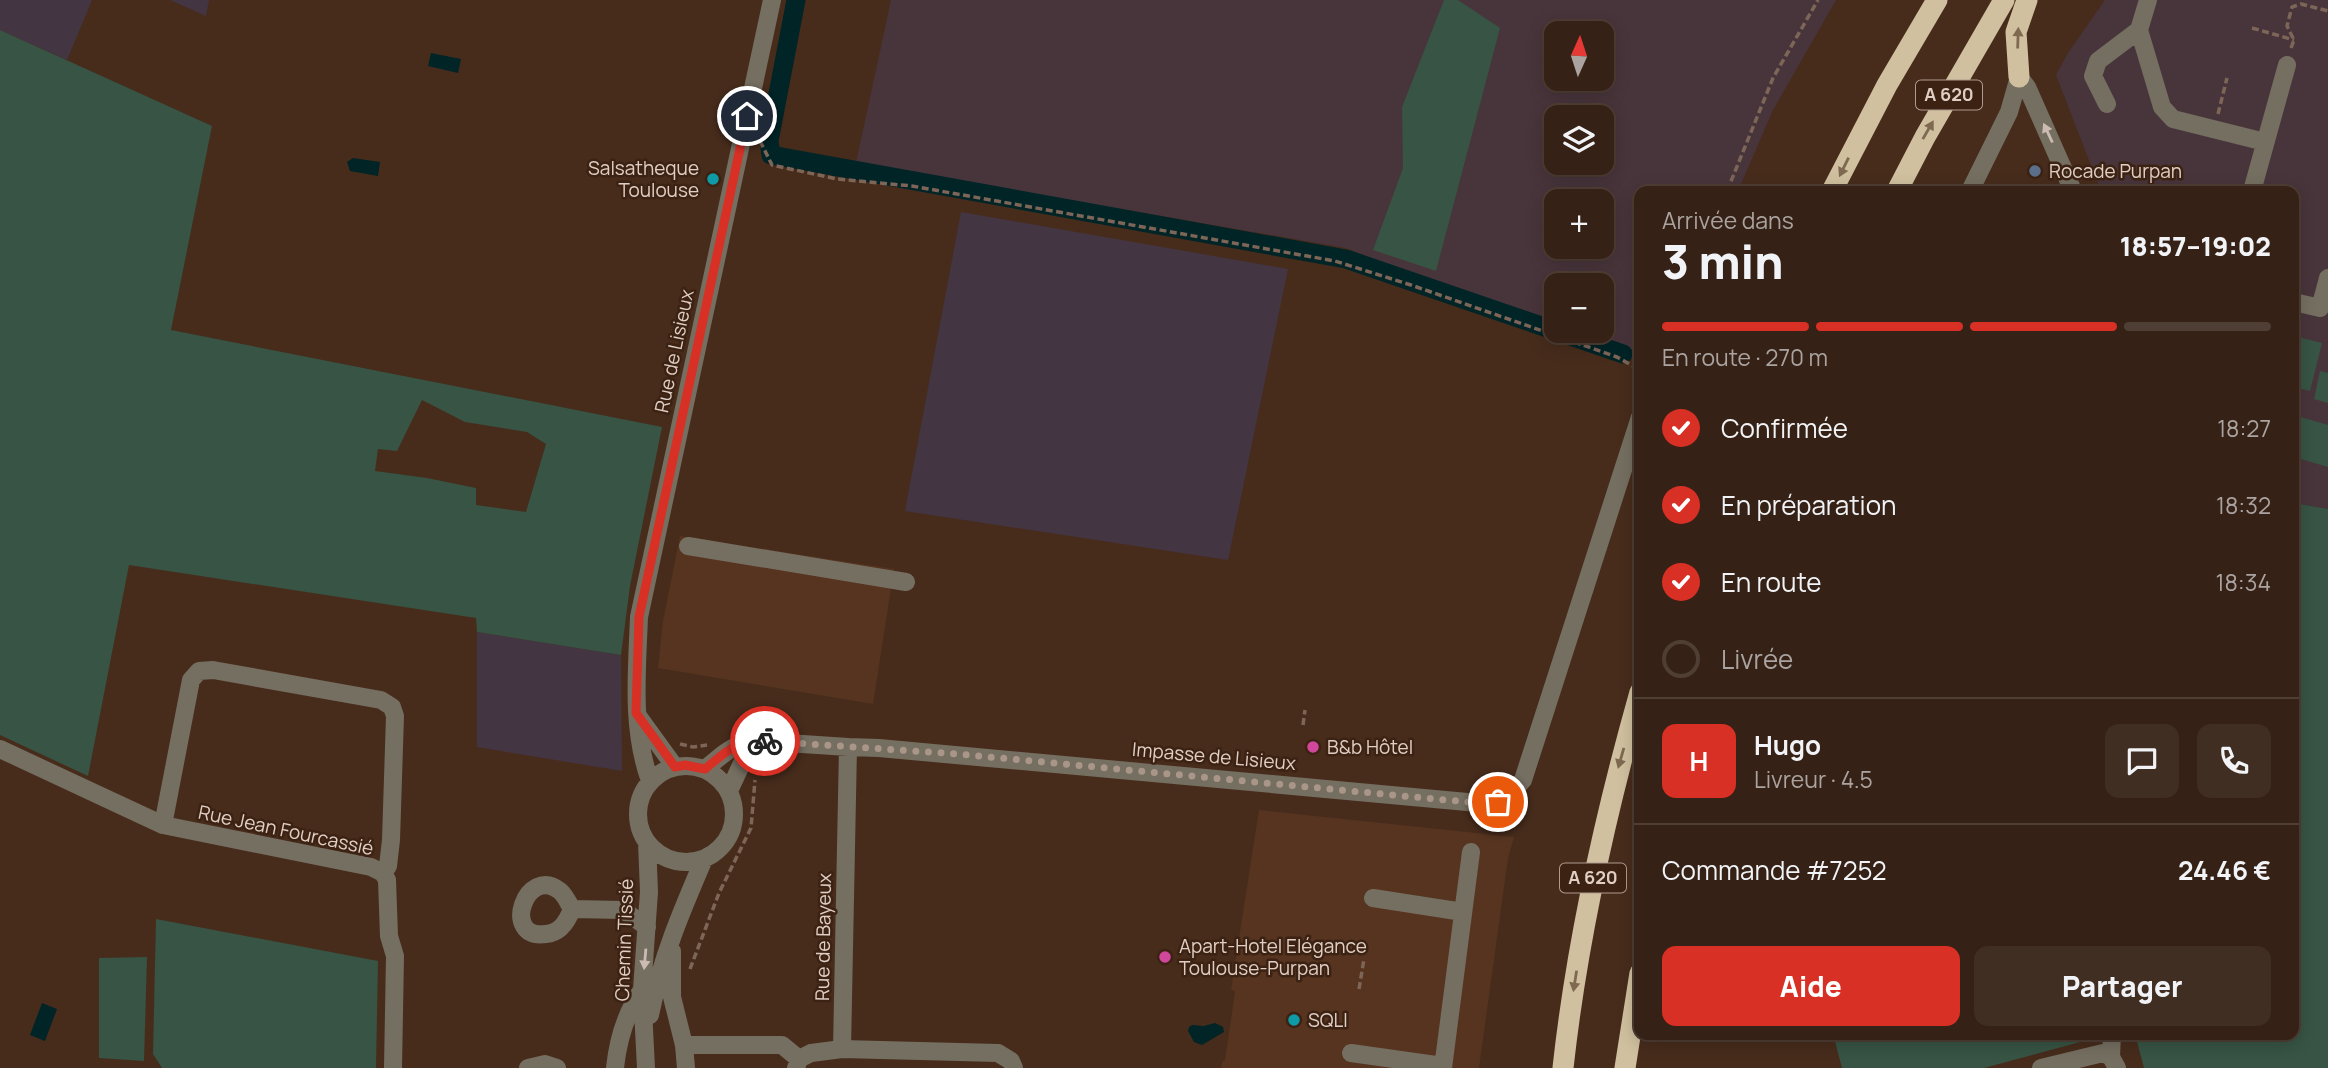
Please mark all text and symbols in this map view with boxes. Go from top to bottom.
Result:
north arrow [1544,21,1614,91]
map controls [1544,21,1614,343]
one-way arrow [2012,27,2023,49]
road number: A 620 [1916,80,1982,110]
pin [717,86,777,146]
icon: home [728,97,766,135]
button: layers [1544,105,1614,175]
one-way arrow [1922,121,1935,140]
one-way arrow [2042,123,2054,143]
place label: Salsatheque Toulouse [588,155,699,203]
one-way arrow [1838,157,1849,177]
place label: Rocade Purpan [2049,158,2182,184]
marker: Rocade Purpan [2027,163,2043,179]
marker: Salsatheque Toulouse [705,171,721,187]
button: + [1544,189,1614,259]
text: Arrivée dans [1662,204,1794,236]
text: 18:57–19:02 [2120,228,2271,264]
text: 3 min [1662,230,1783,293]
button: − [1544,273,1614,343]
street label: Rue de Lisieux [648,287,700,415]
text: En route · 270 m [1662,341,1828,373]
icon: check [1662,409,1700,447]
text: Confirmée [1721,410,1848,446]
text: 18:27 [2217,412,2271,444]
icon: check [1662,486,1700,524]
text: En préparation [1721,487,1896,523]
text: 18:32 [2216,489,2271,521]
icon: check [1662,563,1700,601]
text: En route [1721,564,1822,600]
text: 18:34 [2216,566,2271,598]
text: Livrée [1721,641,1793,677]
courier [730,706,800,776]
icon: bike [746,722,784,760]
button: chat [2105,724,2179,798]
button: phone [2197,724,2271,798]
text: Hugo [1754,727,1821,763]
place label: B&b Hôtel [1327,734,1413,760]
street label: Impasse de Lisieux [1131,736,1297,776]
marker: B&b Hôtel [1305,739,1321,755]
text: H [1690,743,1708,779]
one-way arrow [1615,747,1626,769]
text: Livreur · 4.5 [1754,763,1873,795]
pin [1468,772,1528,832]
icon: bag [1479,783,1517,821]
street label: Rue Jean Fourcassié [196,799,376,861]
text: Commande #7252 [1662,852,1887,888]
text: 24.46 € [2178,852,2271,888]
road number: A 620 [1560,864,1626,892]
street label: Rue de Bayeux [809,873,837,1001]
street label: Chemin Tissié [609,878,639,1002]
place label: Apart-Hotel Elégance Toulouse-Purpan [1179,933,1367,981]
button: Aide [1662,946,1960,1026]
button: Partager [1974,946,2271,1026]
one-way arrow [639,949,650,971]
marker: Apart-Hotel Elégance Toulouse-Purpan [1157,949,1173,965]
one-way arrow [1569,970,1580,992]
place label: SQLI [1308,1007,1348,1033]
marker: SQLI [1286,1012,1302,1028]

